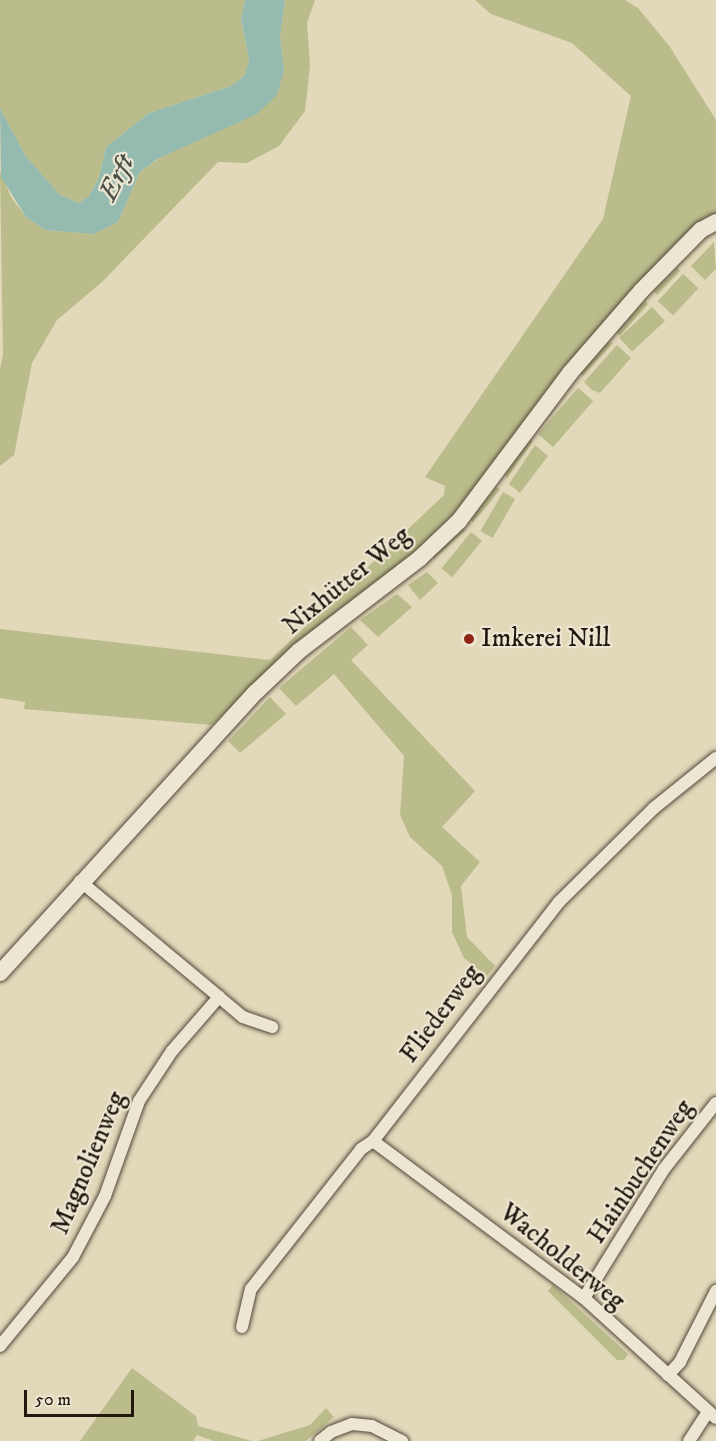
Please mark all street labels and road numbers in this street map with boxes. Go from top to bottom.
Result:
street label: Nixhütter Weg [277,520,417,642]
street label: Fliederweg [394,959,488,1069]
street label: Magnolienweg [45,1087,133,1239]
street label: Hainbuchenweg [581,1094,701,1250]
street label: Wacholderweg [493,1197,631,1317]

